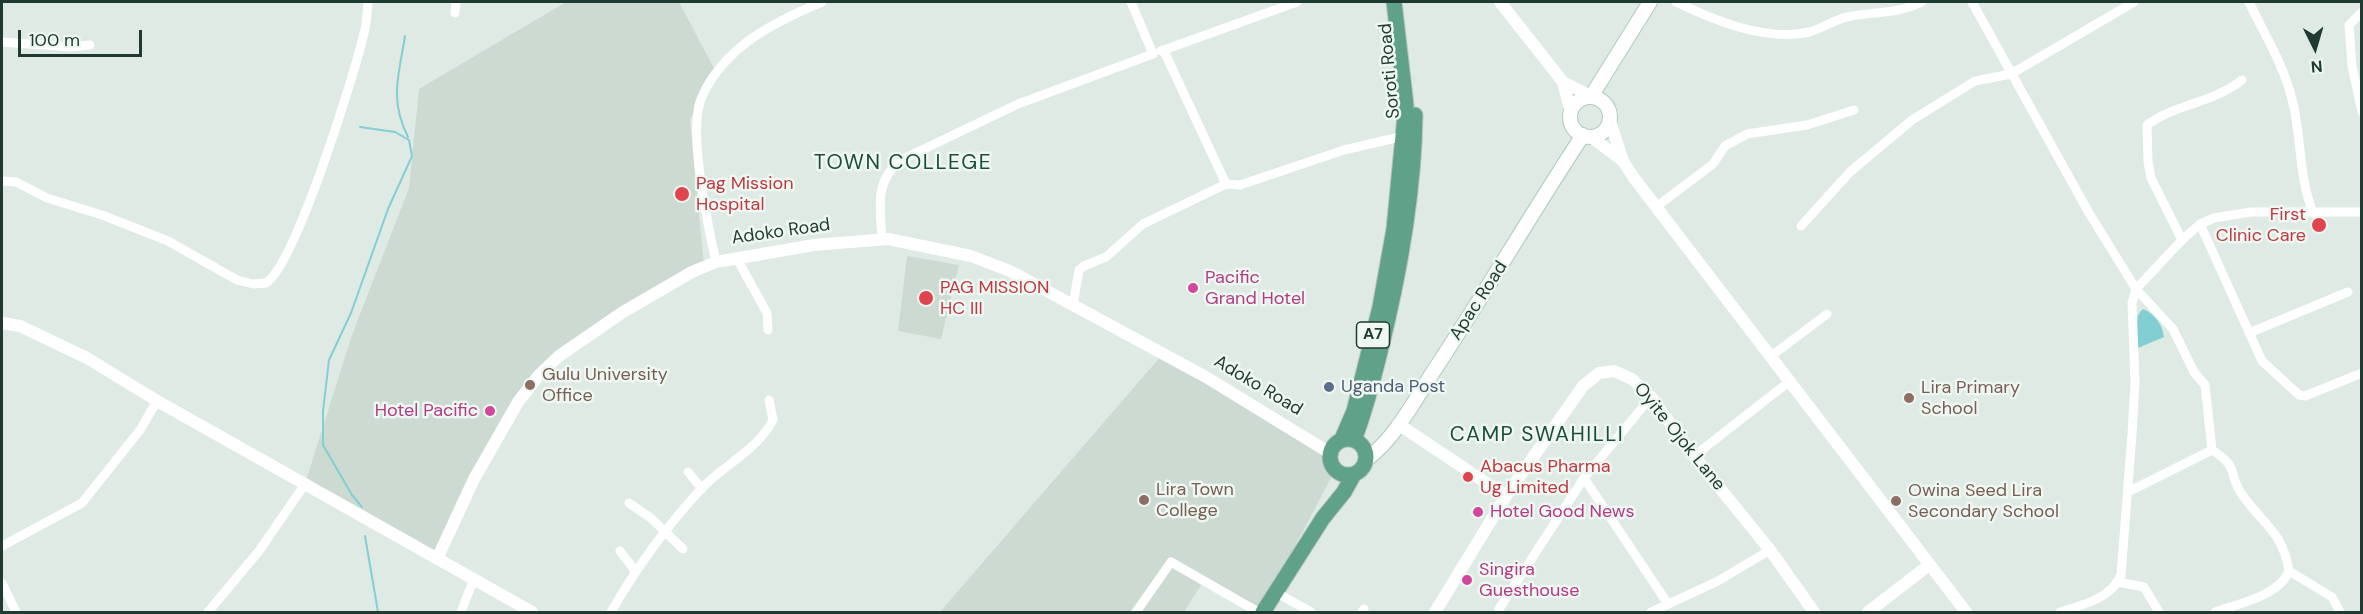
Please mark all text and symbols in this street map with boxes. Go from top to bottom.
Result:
scale bar [21,18,146,56]
north arrow [2285,18,2345,78]
street label: Soroti Road [1375,22,1405,120]
text: 100 m [29,28,80,52]
text: N [2310,55,2323,77]
district label: TOWN COLLEGE [814,150,992,176]
place label: Pag Mission Hospital [696,173,794,216]
marker: Pag Mission Hospital [673,185,691,203]
place label: First Clinic Care [2216,204,2306,246]
street label: Adoko Road [730,214,832,250]
marker: First Clinic Care [2310,216,2328,234]
street label: Apac Road [1445,257,1513,345]
place label: Pacific Grand Hotel [1205,267,1305,310]
place label: PAG MISSION HC III [940,277,1049,320]
marker: Pacific Grand Hotel [1186,281,1200,295]
marker: PAG MISSION HC III [917,289,935,307]
road number: A7 [1356,322,1390,348]
street label: Adoko Road [1210,351,1306,421]
place label: Gulu University Office [542,364,668,406]
place label: Uganda Post [1341,376,1445,398]
place label: Lira Primary School [1921,377,2020,420]
marker: Gulu University Office [523,378,537,392]
street label: Oyite Ojok Lane [1629,379,1729,495]
marker: Uganda Post [1322,380,1336,394]
marker: Lira Primary School [1902,391,1916,405]
place label: Hotel Pacific [375,400,478,422]
marker: Hotel Pacific [483,404,497,418]
district label: CAMP SWAHILLI [1450,422,1624,448]
place label: Abacus Pharma Ug Limited [1480,456,1611,498]
marker: Abacus Pharma Ug Limited [1461,470,1475,484]
place label: Lira Town College [1156,479,1234,522]
place label: Owina Seed Lira Secondary School [1908,480,2059,522]
marker: Lira Town College [1137,493,1151,507]
marker: Owina Seed Lira Secondary School [1889,494,1903,508]
place label: Hotel Good News [1490,501,1635,523]
marker: Hotel Good News [1471,505,1485,519]
place label: Singira Guesthouse [1479,559,1579,602]
marker: Singira Guesthouse [1460,573,1474,587]

